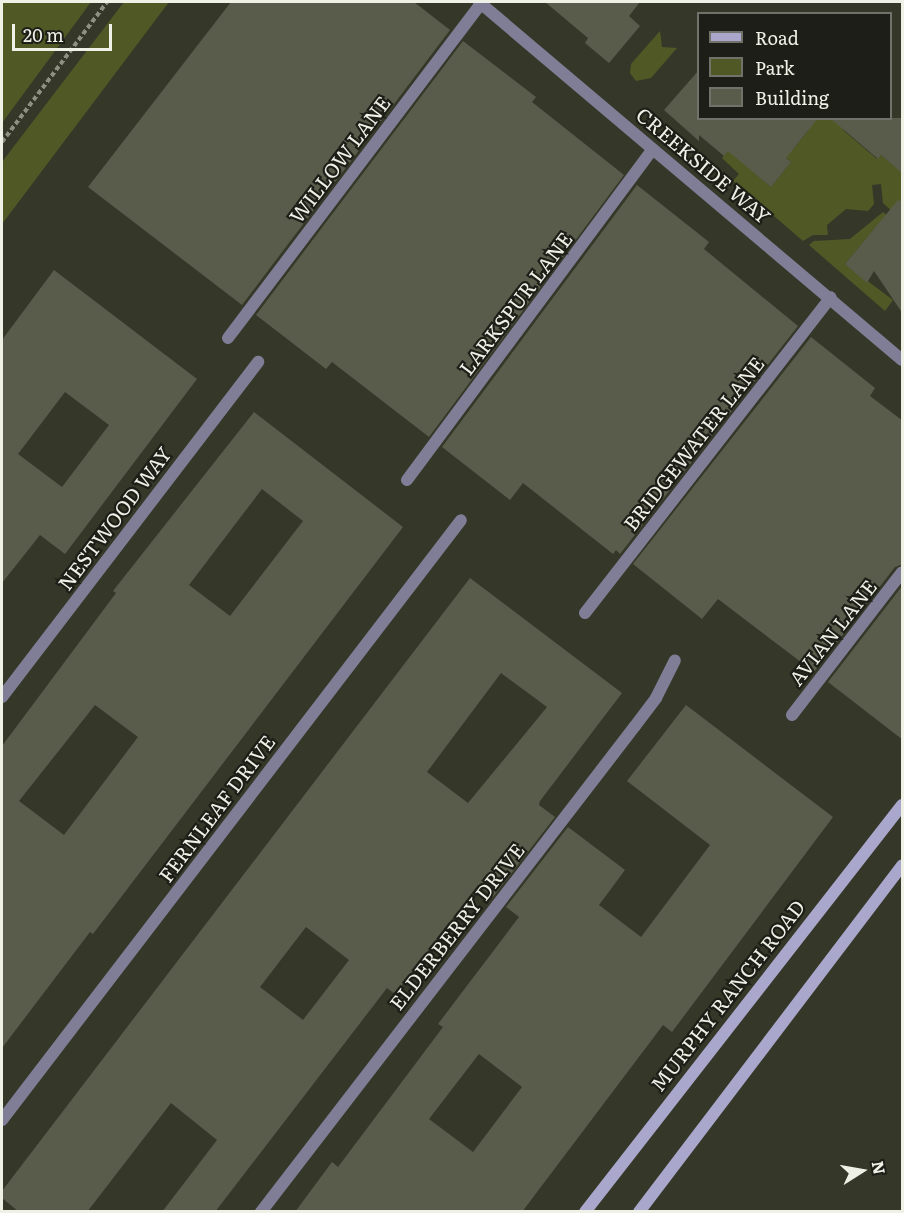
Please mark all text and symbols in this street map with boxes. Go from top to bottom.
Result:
scale bar [15,12,116,50]
legend [697,12,892,120]
text: 20 m [23,21,64,48]
text: Road [755,24,799,51]
text: Park [755,54,794,81]
text: Building [755,84,829,111]
street label: WILLOW LANE [283,91,395,227]
street label: CREEKSIDE WAY [632,102,776,228]
street label: LARKSPUR LANE [453,227,577,379]
street label: BRIDGEWATER LANE [618,351,768,535]
street label: NESTWOOD WAY [52,442,176,594]
street label: AVIAN LANE [783,574,881,690]
street label: FERNLEAF DRIVE [153,730,279,886]
street label: ELDERBERRY DRIVE [383,838,529,1014]
street label: MURPHY RANCH ROAD [645,895,809,1095]
north arrow [832,1141,892,1201]
text: N [867,1159,893,1176]

